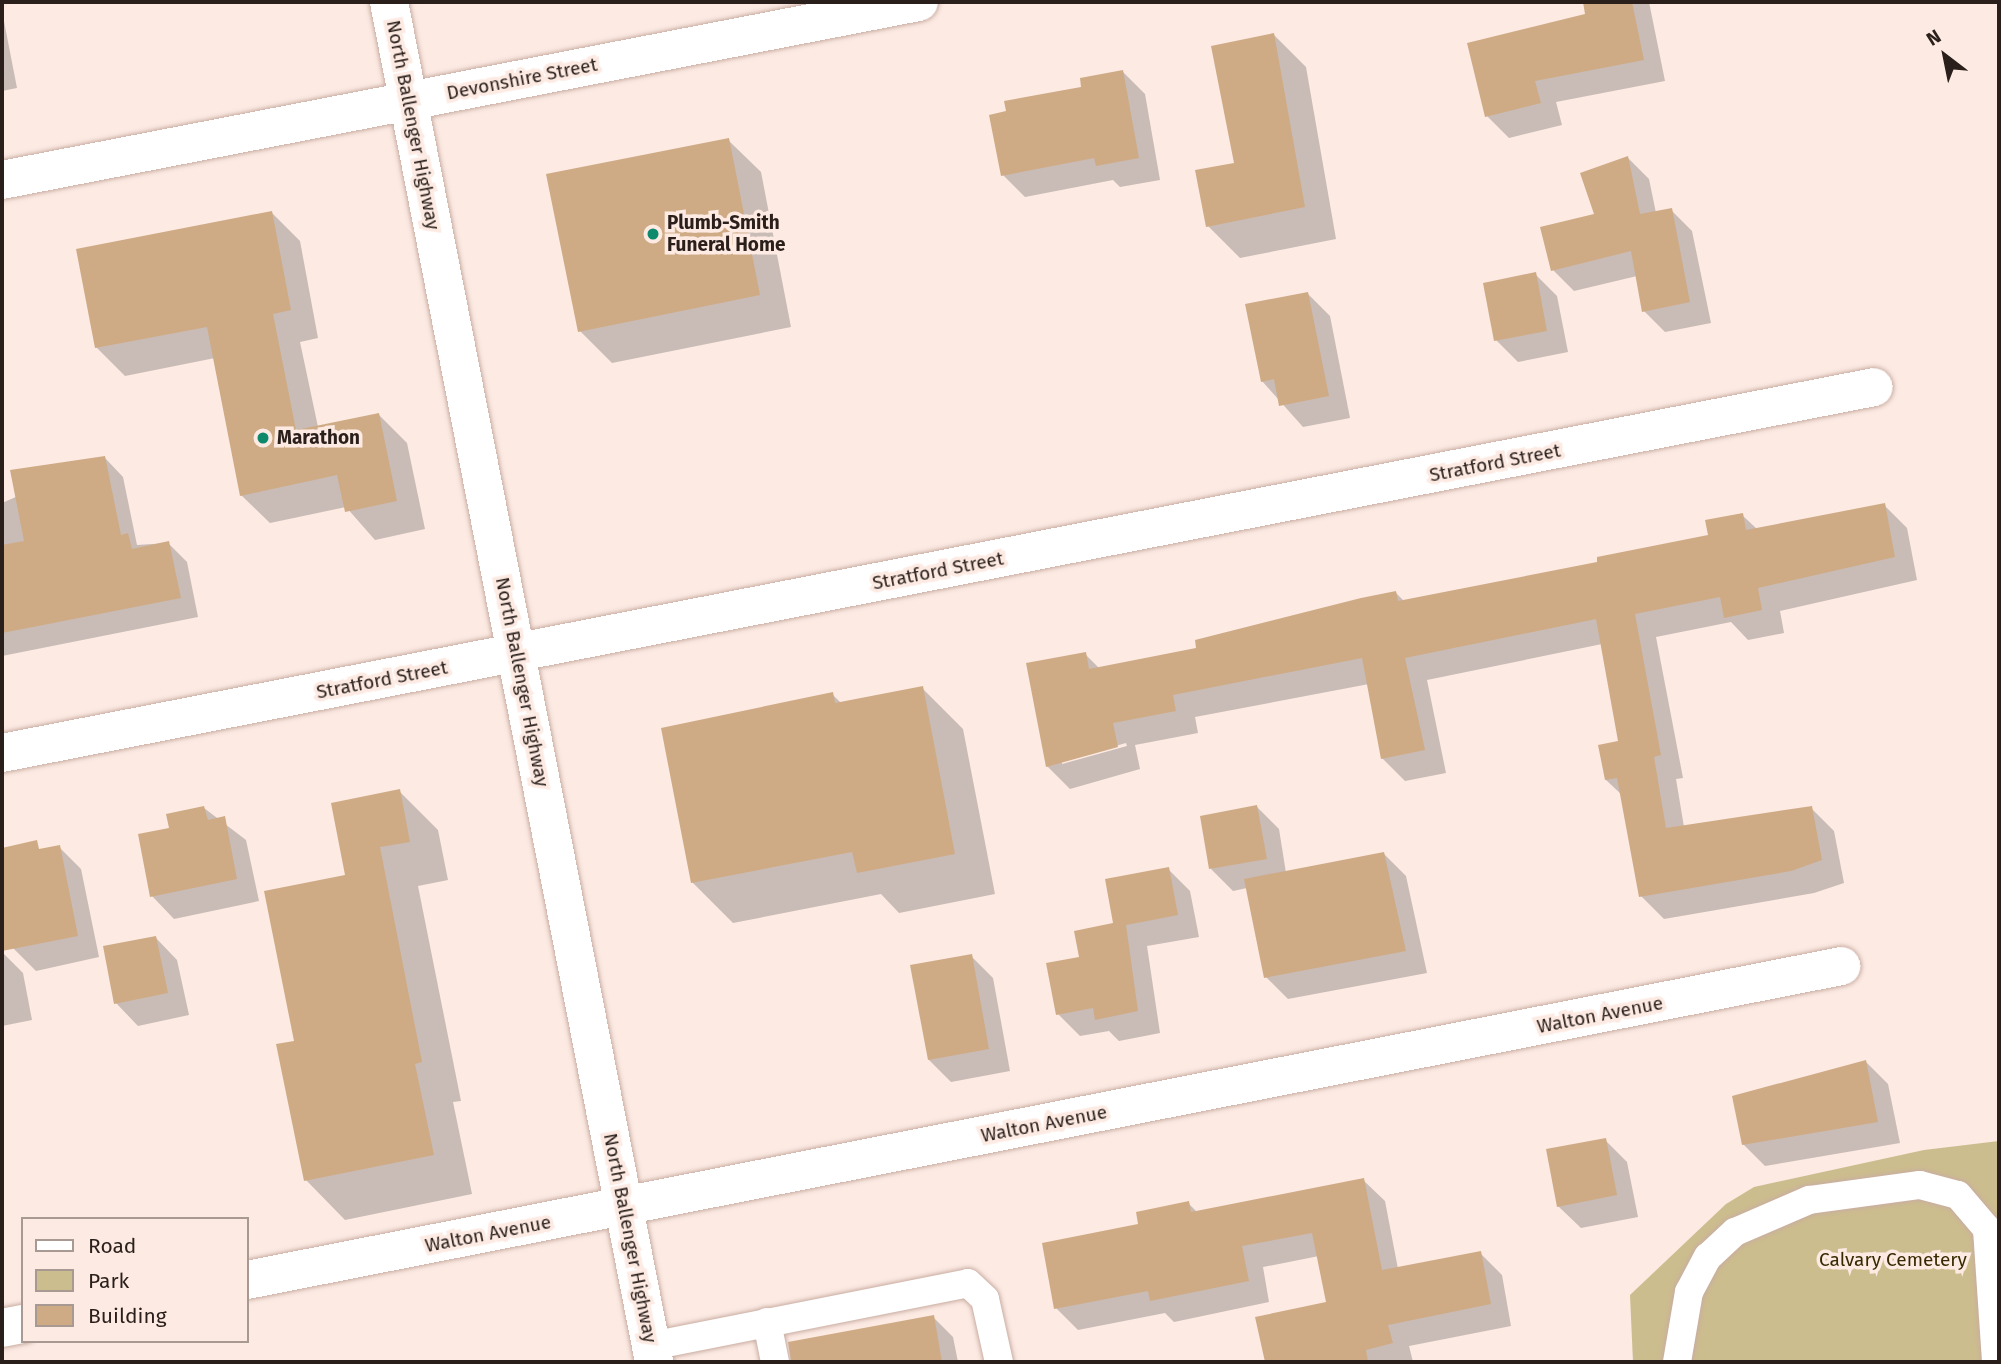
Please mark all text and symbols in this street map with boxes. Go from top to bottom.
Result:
street label: North Ballenger Highway [381,18,445,232]
north arrow [1910,21,1980,91]
text: N [1922,25,1945,51]
street label: Devonshire Street [445,53,599,105]
place label: Plumb-Smith Funeral Home [667,212,786,256]
marker: Plumb-Smith Funeral Home [645,226,661,242]
place label: Marathon [277,427,360,449]
marker: Marathon [255,430,271,446]
street label: Stratford Street [1428,439,1562,487]
street label: Stratford Street [871,547,1005,595]
street label: North Ballenger Highway [490,575,554,789]
street label: Stratford Street [315,656,449,704]
street label: Walton Avenue [1535,992,1665,1038]
street label: Walton Avenue [979,1101,1109,1147]
street label: North Ballenger Highway [598,1131,662,1345]
street label: Walton Avenue [423,1211,553,1257]
legend [21,1217,248,1343]
text: Road [88,1233,136,1259]
park label: Calvary Cemetery [1819,1249,1967,1271]
text: Park [88,1268,129,1294]
text: Building [88,1303,167,1329]

